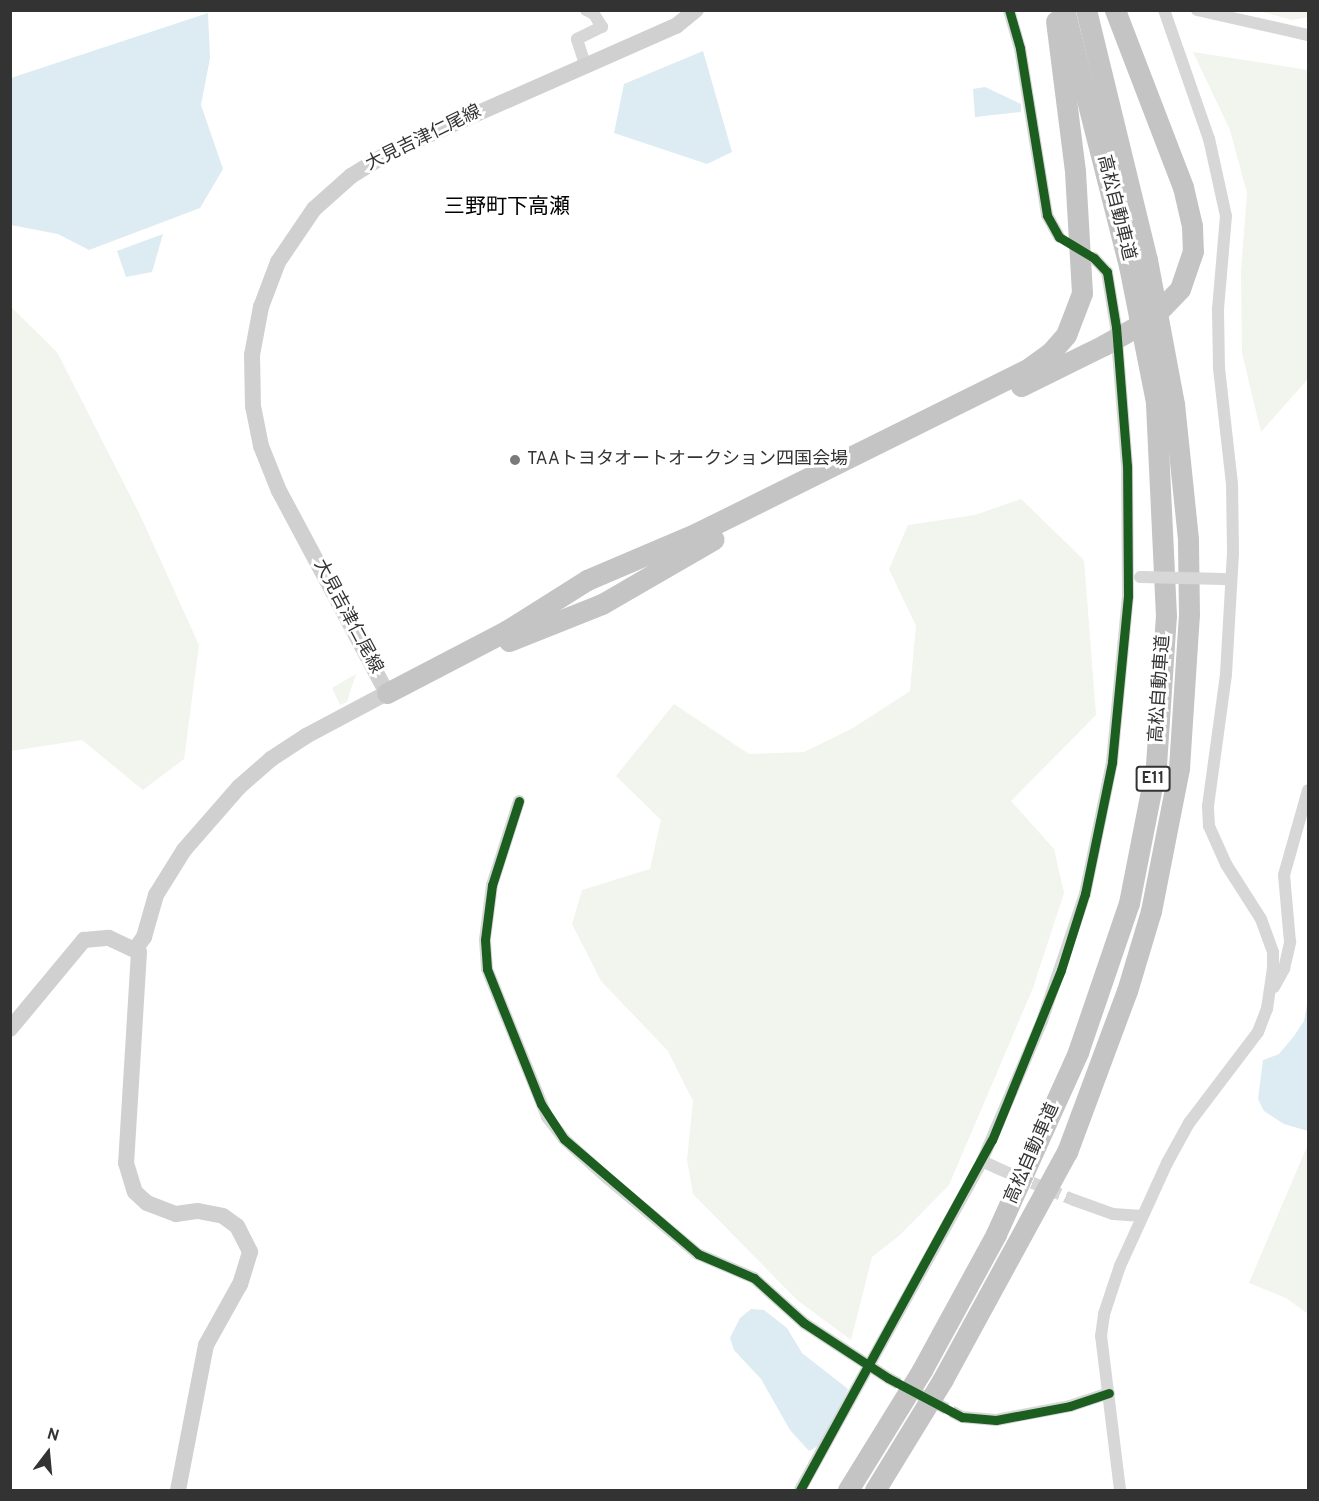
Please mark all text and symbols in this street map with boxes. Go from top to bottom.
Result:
street label: 大見吉津仁尾線 [363,102,485,176]
street label: 高松自動車道 [1091,153,1139,263]
district label: 三野町下高瀬 [444,195,570,221]
place label: TAAトヨタオートオークション四国会場 [527,449,848,471]
marker: TAAトヨタオートオークション四国会場 [508,453,522,467]
street label: 大見吉津仁尾線 [308,556,386,678]
street label: 高松自動車道 [1146,634,1176,744]
road number: E11 [1135,766,1171,792]
street label: 高松自動車道 [1001,1100,1065,1208]
north arrow [18,1423,78,1483]
text: N [45,1424,61,1447]

